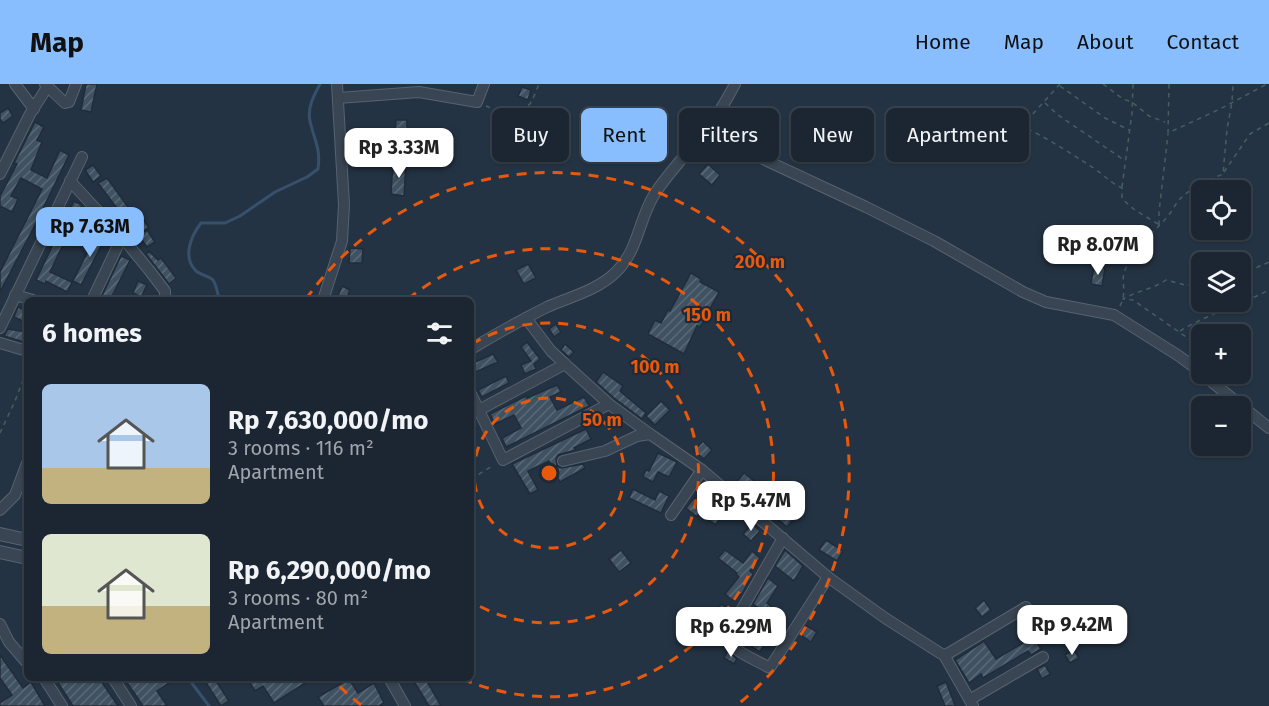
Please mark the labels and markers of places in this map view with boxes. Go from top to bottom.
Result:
pin: Rp 3.33M [337,128,461,179]
pin: Rp 7.63M [28,207,152,258]
pin: Rp 8.07M [1036,225,1160,276]
centre of rings [539,463,559,483]
pin: Rp 5.47M [689,481,813,532]
pin: Rp 9.42M [1010,605,1134,656]
pin: Rp 6.29M [669,607,793,658]

